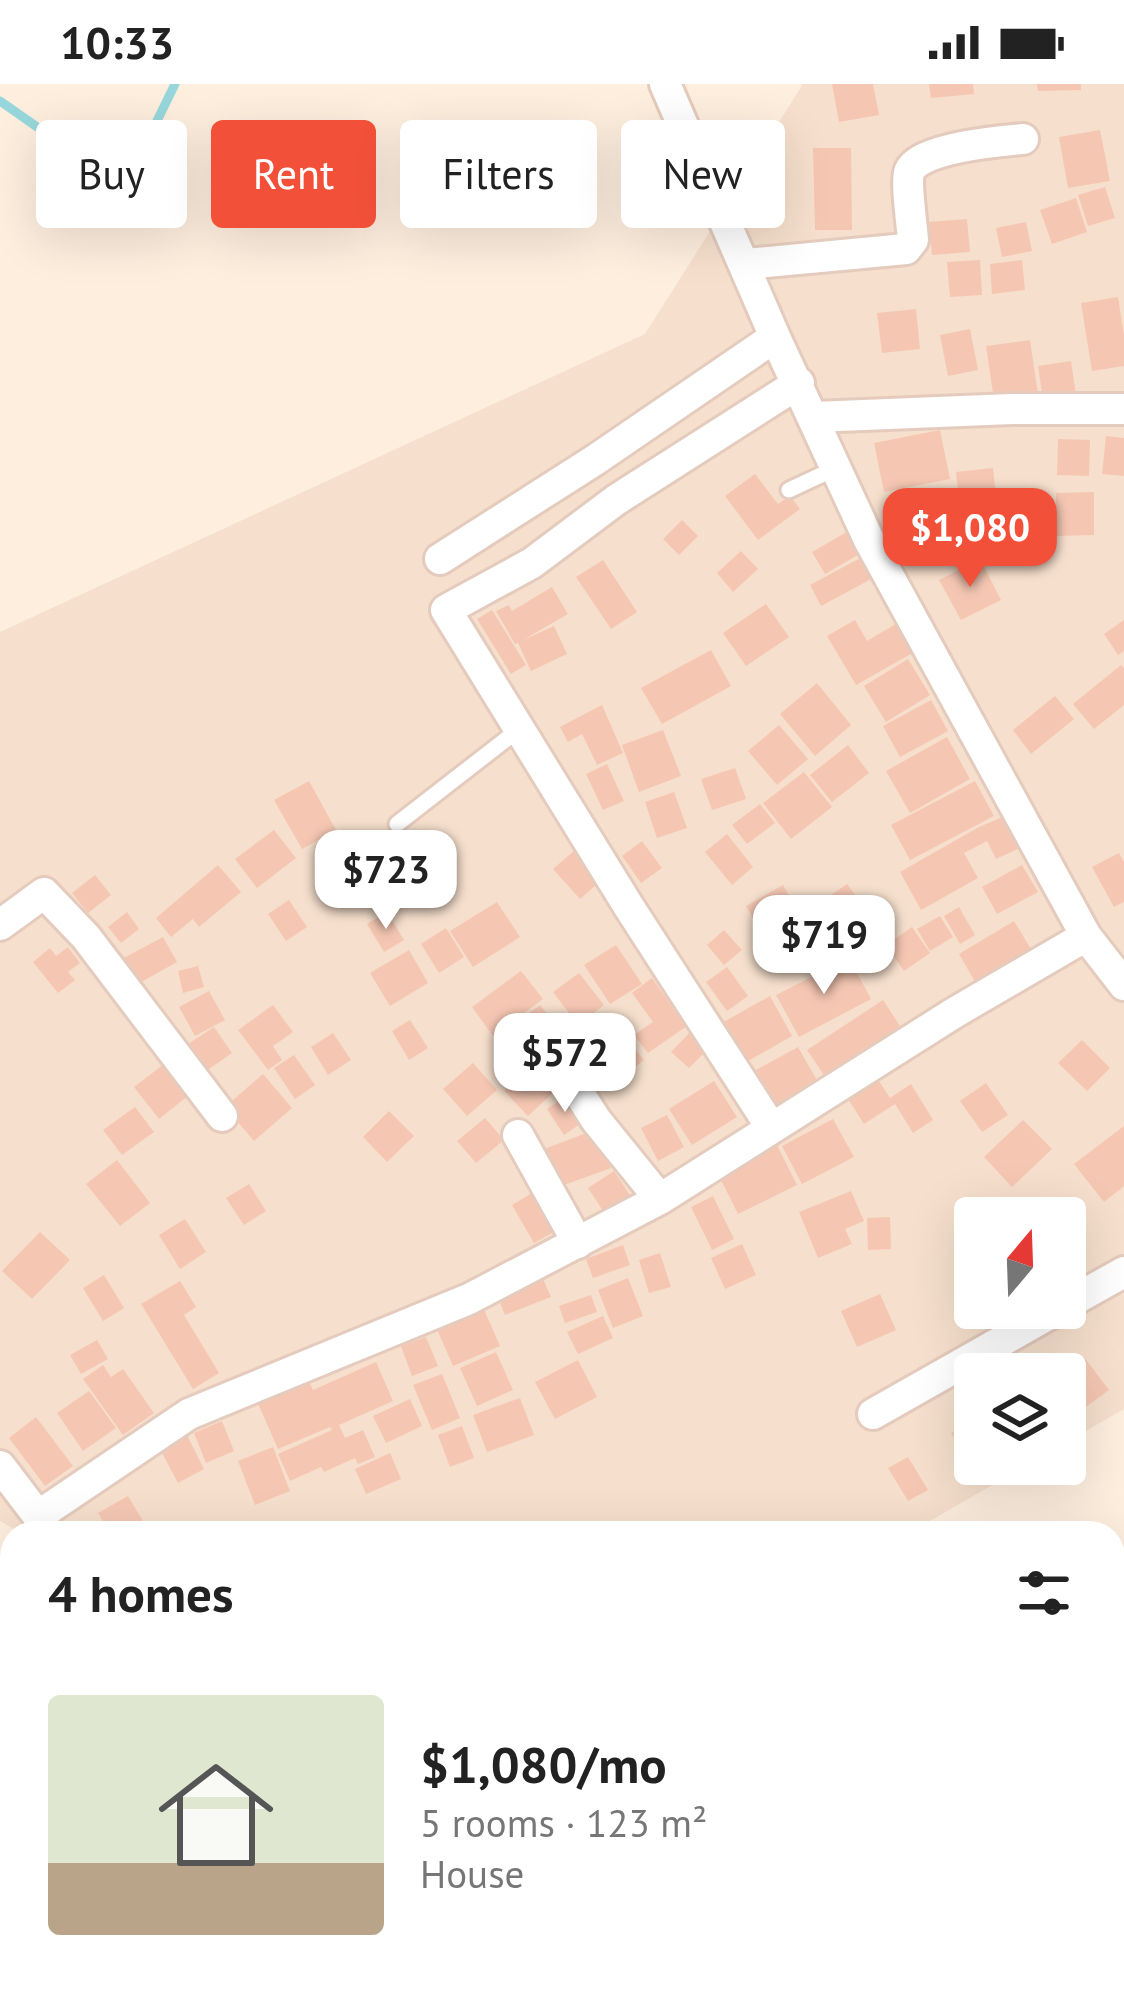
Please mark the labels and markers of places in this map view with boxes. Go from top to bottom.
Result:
pin: $1,080 [872,488,1068,590]
pin: $723 [315,830,457,932]
pin: $719 [753,895,895,997]
pin: $572 [494,1013,636,1115]

